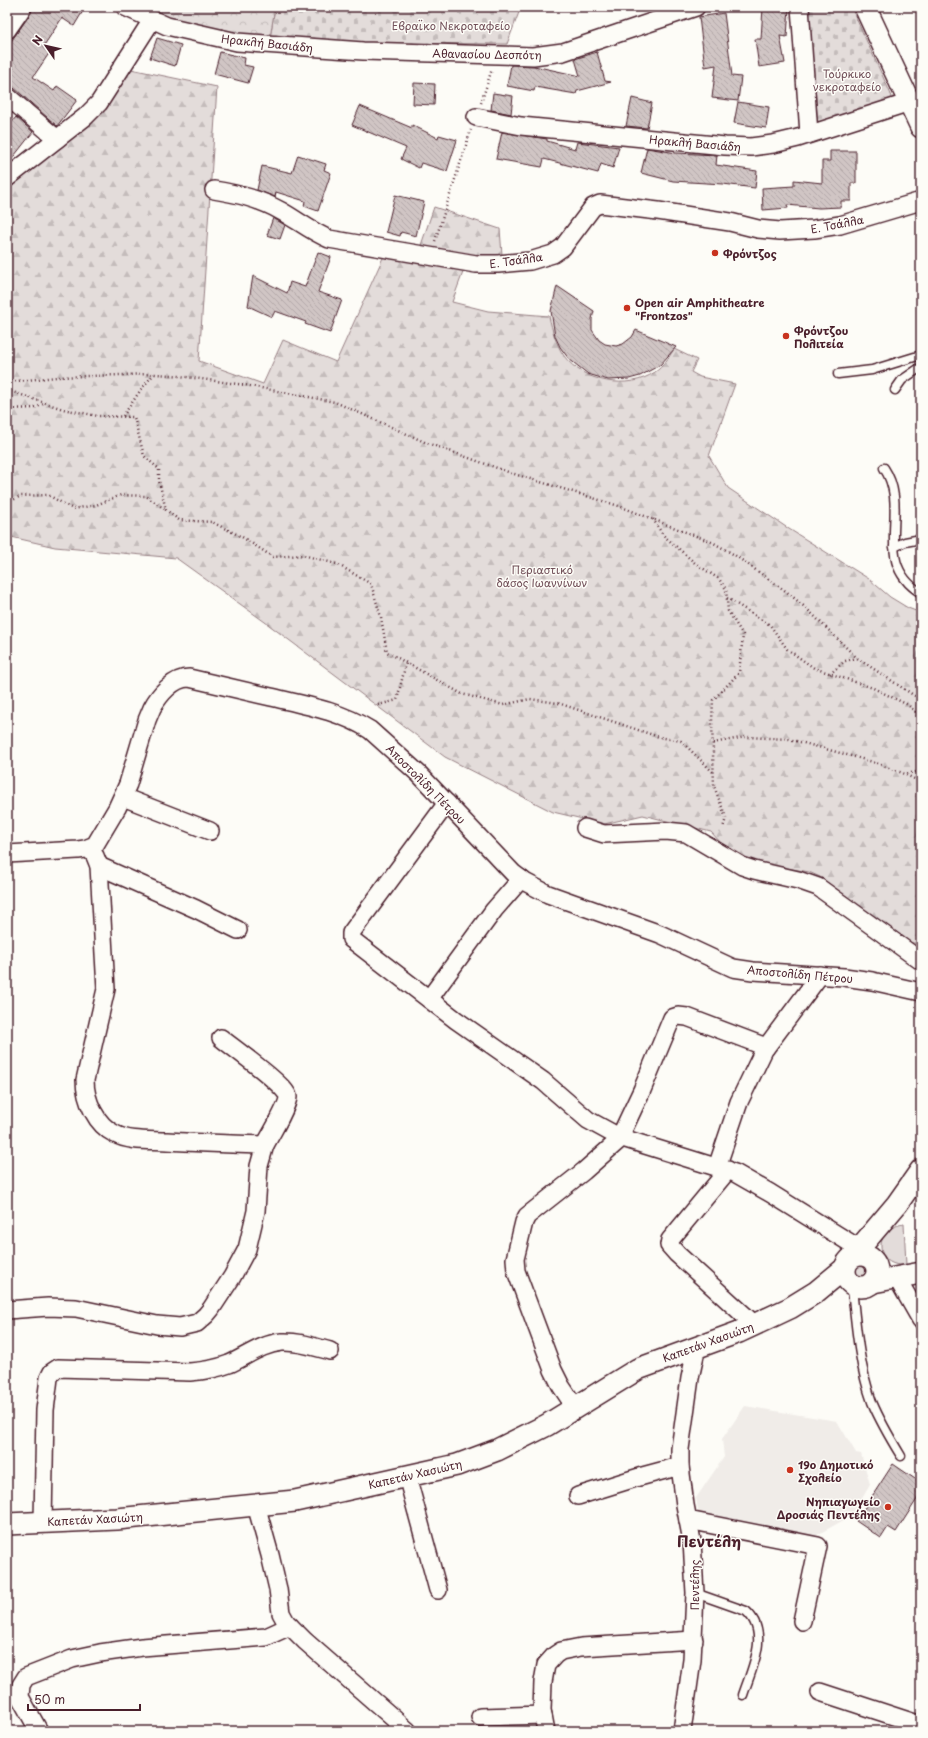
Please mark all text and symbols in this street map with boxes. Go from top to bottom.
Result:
park label: Εβραϊκο Νεκροταφείο [392,17,510,34]
north arrow [26,26,66,66]
street label: Ηρακλή Βασιάδη [220,30,314,56]
text: N [28,32,47,48]
street label: Αθανασίου Δεσπότη [432,45,542,63]
park label: Τούρκικο νεκροταφείο [813,65,881,95]
street label: Ηρακλή Βασιάδη [648,131,742,155]
street label: Ε. Τσάλλα [809,211,865,237]
place label: Φρόντζος [723,245,777,262]
street label: Ε. Τσάλλα [488,248,544,272]
marker: Φρόντζος [710,248,720,258]
place label: Open air Amphitheatre "Frontzos" [635,294,765,324]
marker: Open air Amphitheatre "Frontzos" [622,303,632,313]
place label: Φρόντζου Πολιτεία [794,322,849,352]
marker: Φρόντζου Πολιτεία [781,331,791,341]
park label: Περιαστικό δάσος Ιωαννίνων [497,561,587,591]
street label: Αποστολίδη Πέτρου [382,740,470,828]
street label: Αποστολίδη Πέτρου [746,961,854,987]
street label: Καπετάν Χασιώτη [660,1318,756,1366]
street label: Καπετάν Χασιώτη [366,1455,464,1493]
place label: 19ο Δημοτικό Σχολείο [798,1456,874,1486]
marker: 19ο Δημοτικό Σχολείο [785,1465,795,1475]
place label: Νηπιαγωγείο Δροσιάς Πεντέλης [777,1493,881,1523]
marker: Νηπιαγωγείο Δροσιάς Πεντέλης [883,1502,893,1512]
street label: Καπετάν Χασιώτη [47,1508,143,1530]
district label: Πεντέλη [677,1529,741,1552]
street label: Πεντέλης [686,1559,703,1610]
scale bar [28,1686,140,1712]
text: 50 m [34,1690,65,1708]

